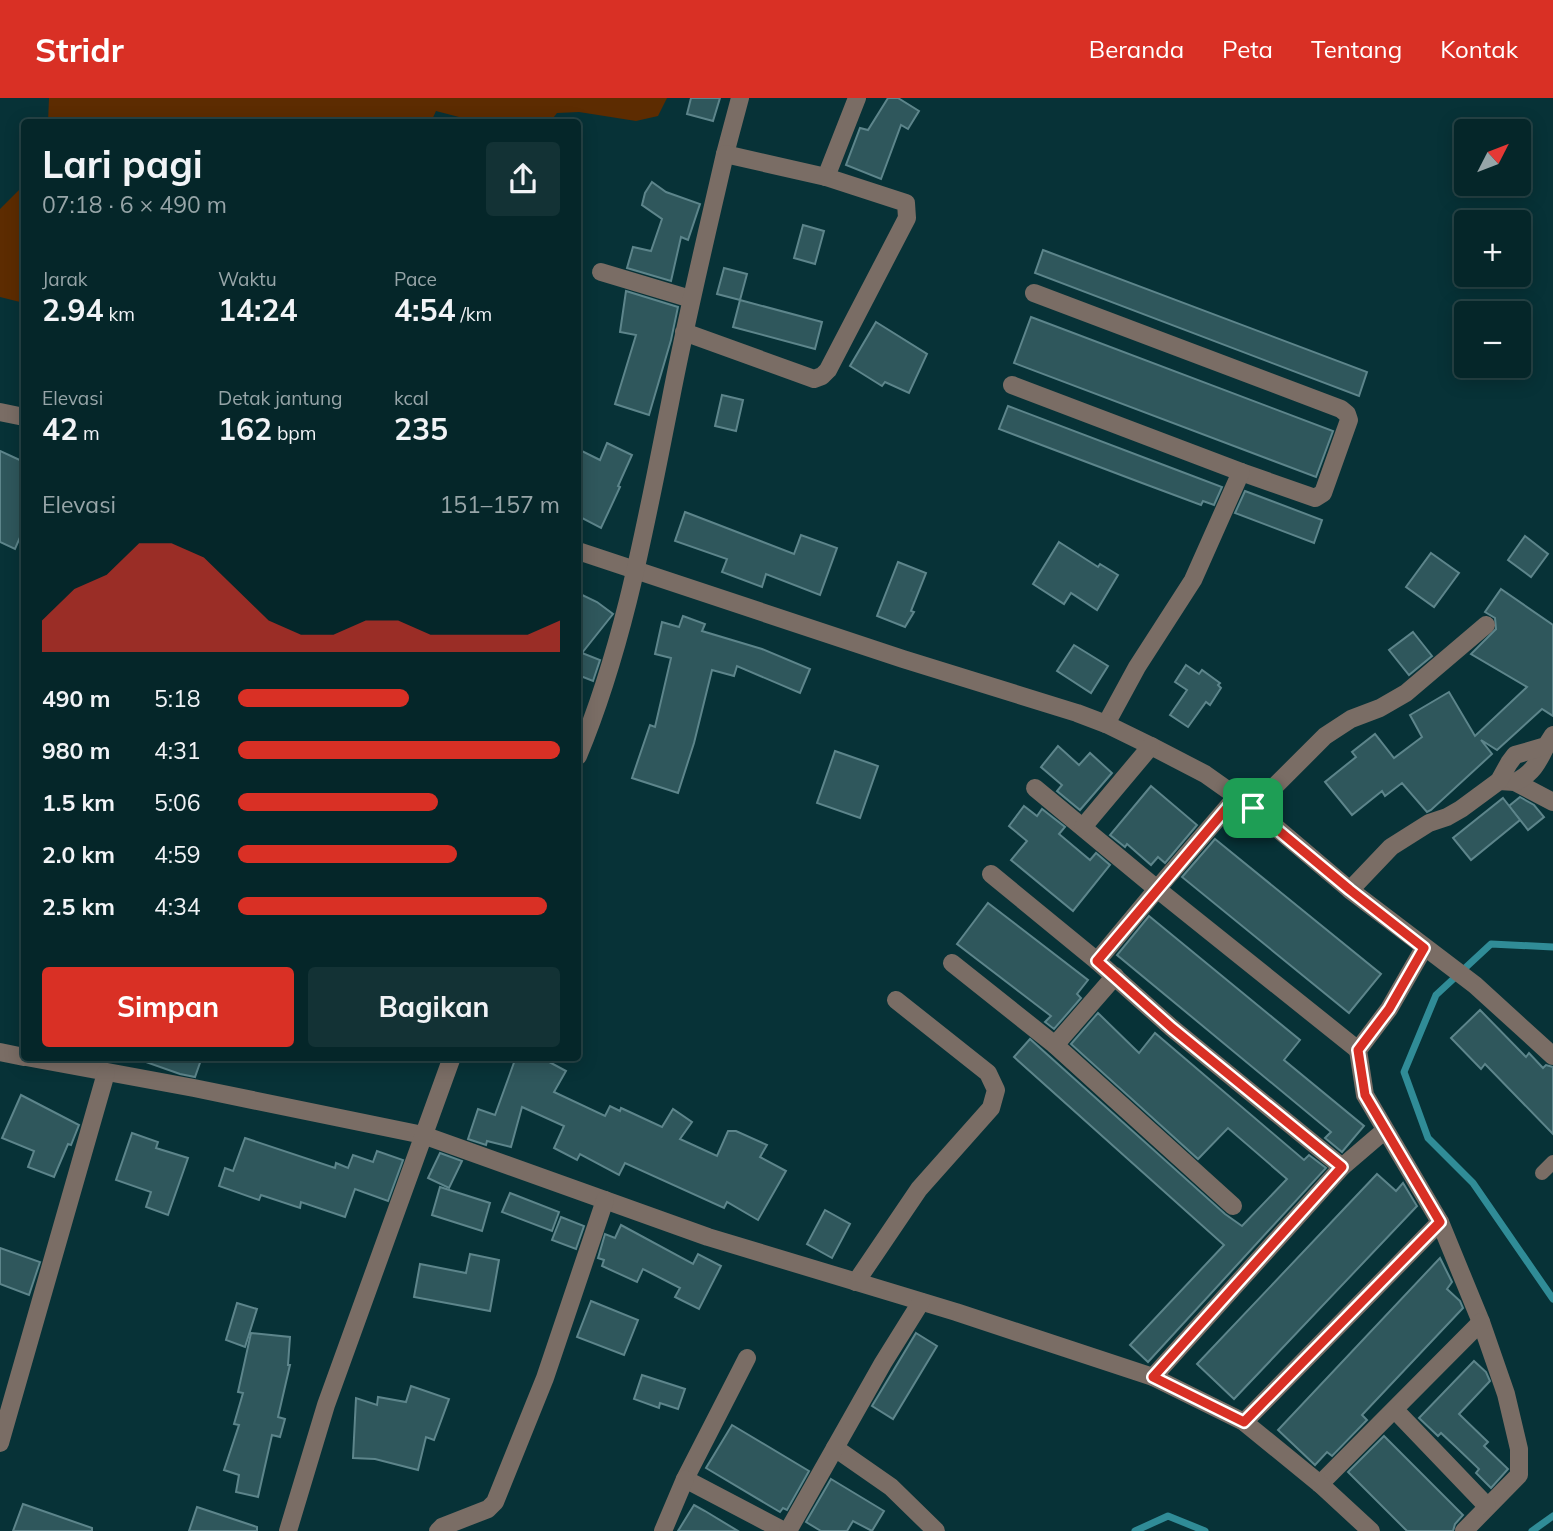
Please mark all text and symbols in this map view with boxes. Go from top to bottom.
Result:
text: Stridr [35,29,124,70]
text: Beranda [1089,34,1184,64]
text: Peta [1222,34,1273,64]
text: Tentang [1311,34,1402,64]
text: Kontak [1440,34,1518,64]
north arrow [1454,119,1531,196]
map controls [1454,119,1531,378]
text: Lari pagi [42,140,203,188]
button: share [486,142,560,216]
text: 07:18 · 6 × 490 m [42,190,227,219]
button: + [1454,210,1531,287]
text: Jarak [42,267,88,291]
text: Waktu [218,267,277,291]
text: Pace [394,267,437,291]
text: 2.94 [42,291,103,329]
text: 14:24 [218,291,297,329]
text: 4:54 [394,291,455,329]
button: − [1454,301,1531,378]
text: km [103,302,135,326]
text: /km [455,302,492,326]
text: Elevasi [42,386,103,410]
text: Detak jantung [218,386,343,410]
text: kcal [394,386,429,410]
text: 42 [42,410,78,448]
text: 162 [218,410,272,448]
text: 235 [394,410,448,448]
text: m [78,421,100,445]
text: bpm [272,421,316,445]
text: Elevasi [42,490,116,519]
text: 151–157 m [439,490,560,519]
text: 490 m [42,684,110,713]
text: 5:18 [154,684,201,713]
text: 980 m [42,736,110,765]
text: 4:31 [154,736,201,765]
pin [1223,778,1283,838]
text: 1.5 km [42,788,115,817]
text: 5:06 [154,788,201,817]
icon: arrive [1234,789,1272,827]
text: 2.0 km [42,840,115,869]
text: 4:59 [154,840,201,869]
text: 2.5 km [42,892,115,921]
text: 4:34 [154,892,201,921]
button: Simpan [42,967,294,1047]
button: Bagikan [308,967,560,1047]

